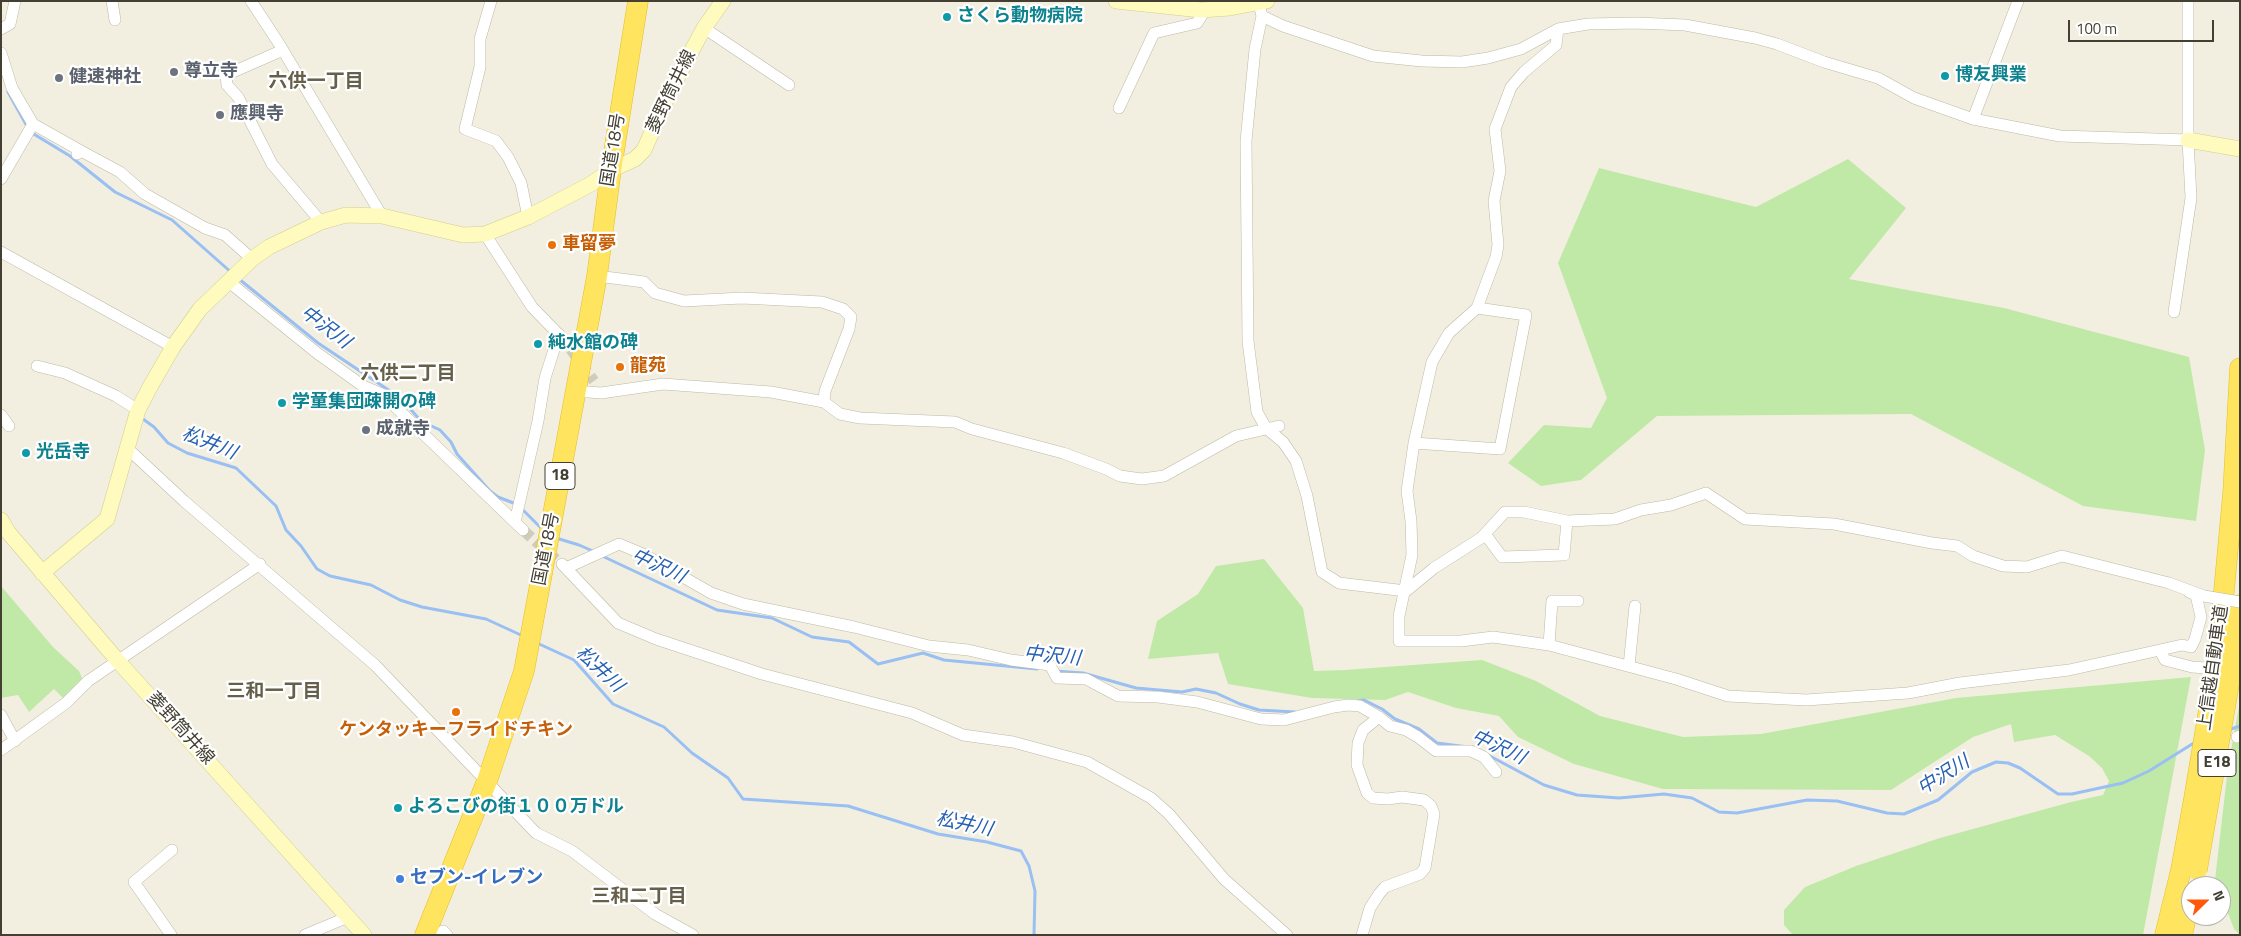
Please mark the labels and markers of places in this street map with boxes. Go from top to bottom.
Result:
place label: さくら動物病院 [957,6,1083,28]
marker: さくら動物病院 [941,11,953,23]
place label: 尊立寺 [184,61,238,83]
place label: 博友興業 [1955,65,2027,87]
marker: 尊立寺 [168,66,180,78]
place label: 健速神社 [69,67,141,89]
marker: 博友興業 [1939,70,1951,82]
marker: 健速神社 [53,72,65,84]
place label: 應興寺 [230,104,284,126]
marker: 應興寺 [214,109,226,121]
place label: 車留夢 [562,234,616,256]
marker: 車留夢 [546,239,558,251]
place label: 純水館の碑 [548,333,638,355]
marker: 純水館の碑 [532,338,544,350]
place label: 龍苑 [630,356,666,378]
marker: 龍苑 [614,361,626,373]
place label: 学童集団疎開の碑 [292,392,436,414]
marker: 学童集団疎開の碑 [276,397,288,409]
place label: 成就寺 [376,419,430,441]
marker: 成就寺 [360,424,372,436]
place label: 光岳寺 [36,442,90,464]
marker: 光岳寺 [20,447,32,459]
marker: ケンタッキーフライドチキン [450,706,462,718]
place label: ケンタッキーフライドチキン [339,720,573,742]
place label: よろこびの街１００万ドル [408,797,624,819]
marker: よろこびの街１００万ドル [392,802,404,814]
place label: セブン-イレブン [410,868,543,890]
marker: セブン-イレブン [394,873,406,885]

